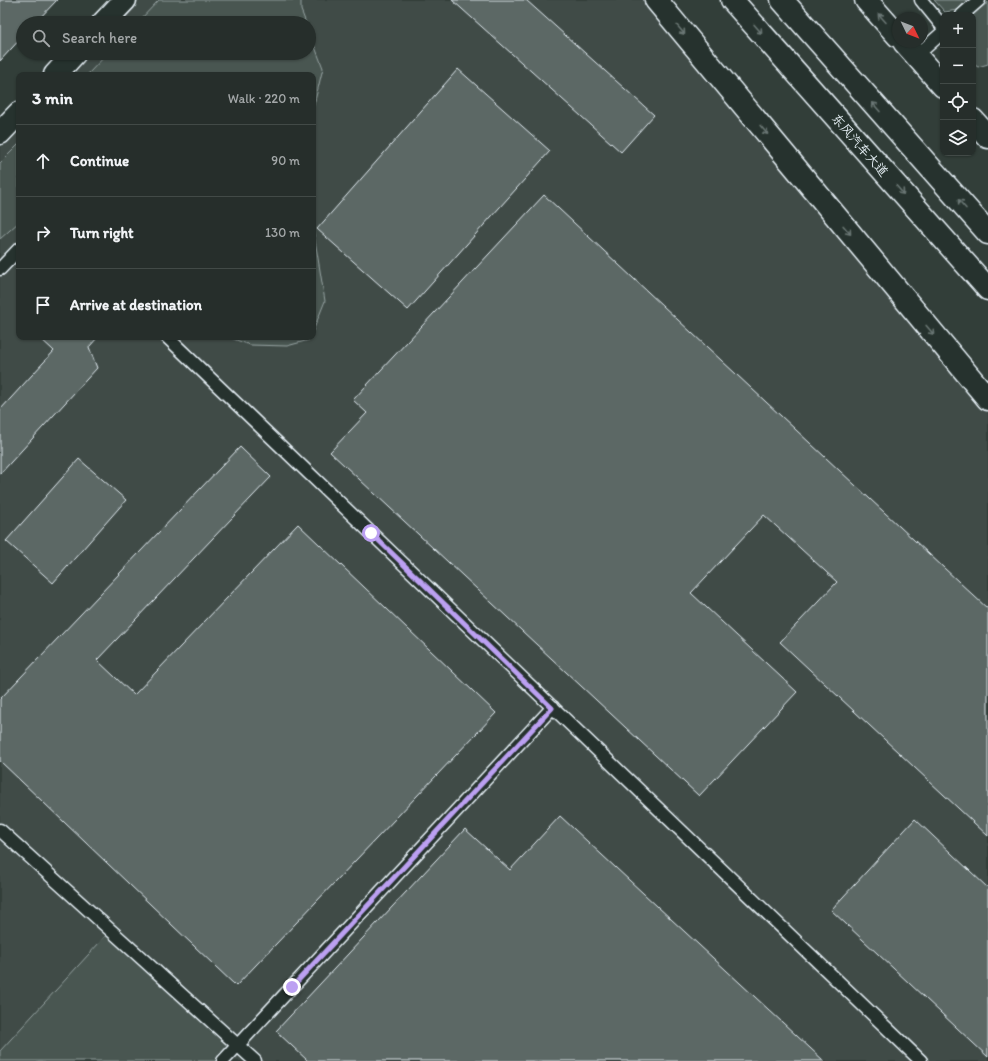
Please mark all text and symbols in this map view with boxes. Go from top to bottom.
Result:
north arrow [892,12,928,48]
map controls [940,12,976,156]
button: + [940,12,976,48]
one-way arrow [877,13,887,23]
search box [16,16,316,60]
one-way arrow [754,24,763,34]
one-way arrow [676,25,685,35]
icon: search [30,27,52,49]
text: Search here [62,29,137,47]
button: − [940,48,976,84]
button: locate [940,84,976,120]
text: 3 min [32,88,73,108]
text: Walk · 220 m [228,91,300,106]
one-way arrow [872,102,881,112]
street label: 东风汽车大道 [829,111,891,179]
button: layers [940,120,976,156]
one-way arrow [760,125,769,135]
icon: ahead [32,150,54,172]
text: Continue [70,152,129,170]
text: 90 m [271,153,300,168]
one-way arrow [895,184,904,194]
one-way arrow [958,199,967,209]
icon: right [32,222,54,244]
text: Turn right [70,224,134,242]
one-way arrow [843,224,852,235]
text: 130 m [265,225,300,240]
icon: arrive [32,294,54,316]
text: Arrive at destination [70,296,202,314]
one-way arrow [926,324,935,335]
route start [362,524,380,542]
route end [283,978,301,996]

